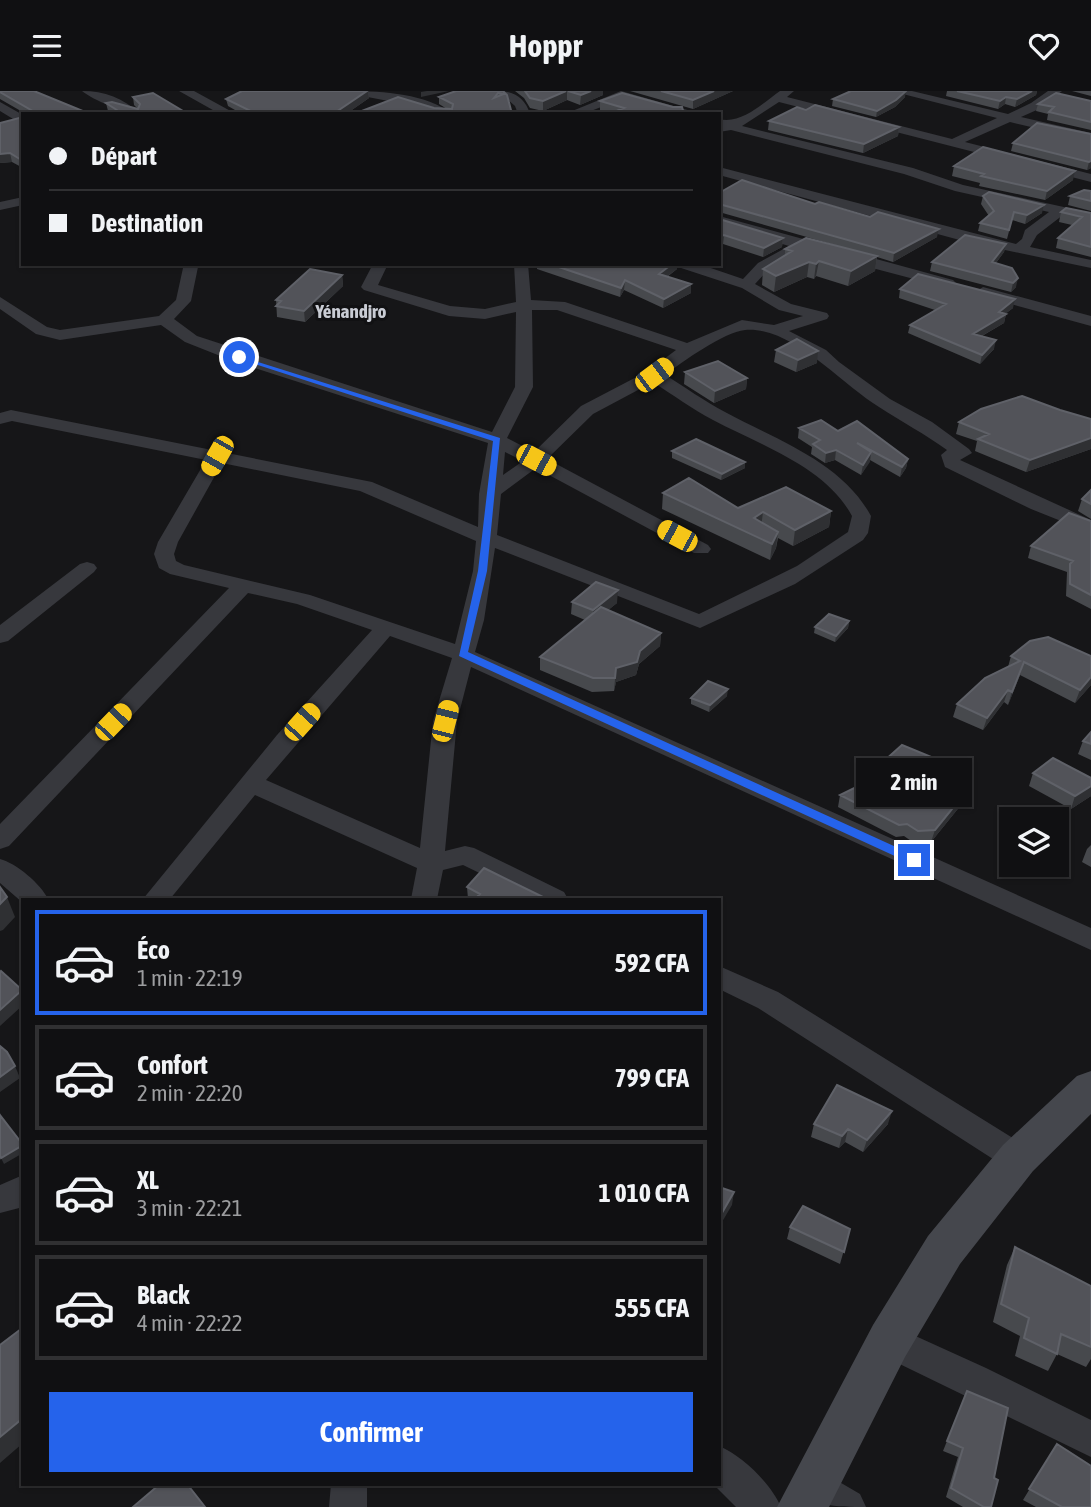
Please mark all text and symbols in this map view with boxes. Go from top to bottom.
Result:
icon: menu [28,27,66,65]
text: Hoppr [509,27,582,64]
icon: heart [1025,27,1063,65]
text: Départ [91,141,157,171]
text: Destination [91,208,203,238]
district label: Yénandjro [314,300,387,322]
route start [223,341,255,373]
car [631,354,678,396]
car [198,433,237,479]
car [513,441,560,479]
car [654,517,701,555]
car [430,698,461,744]
car [281,699,324,745]
car [91,700,136,744]
callout: 2 min [856,759,972,807]
text: 2 min [891,769,937,795]
map controls [999,807,1069,877]
button: layers [999,807,1069,877]
route end [898,844,930,876]
icon: car [53,931,116,994]
text: Éco [137,935,170,965]
text: 592 CFA [614,948,689,978]
text: 1 min · 22:19 [137,965,243,991]
icon: car [53,1046,116,1109]
text: Confort [137,1050,208,1080]
text: 799 CFA [614,1063,689,1093]
text: 2 min · 22:20 [137,1080,243,1106]
icon: car [53,1161,116,1224]
text: XL [137,1165,159,1195]
text: 1 010 CFA [599,1178,689,1208]
text: 3 min · 22:21 [137,1195,243,1221]
icon: car [53,1276,116,1339]
text: Black [137,1280,189,1310]
text: 555 CFA [614,1293,689,1323]
text: 4 min · 22:22 [137,1310,243,1336]
button: Confirmer [49,1392,693,1472]

